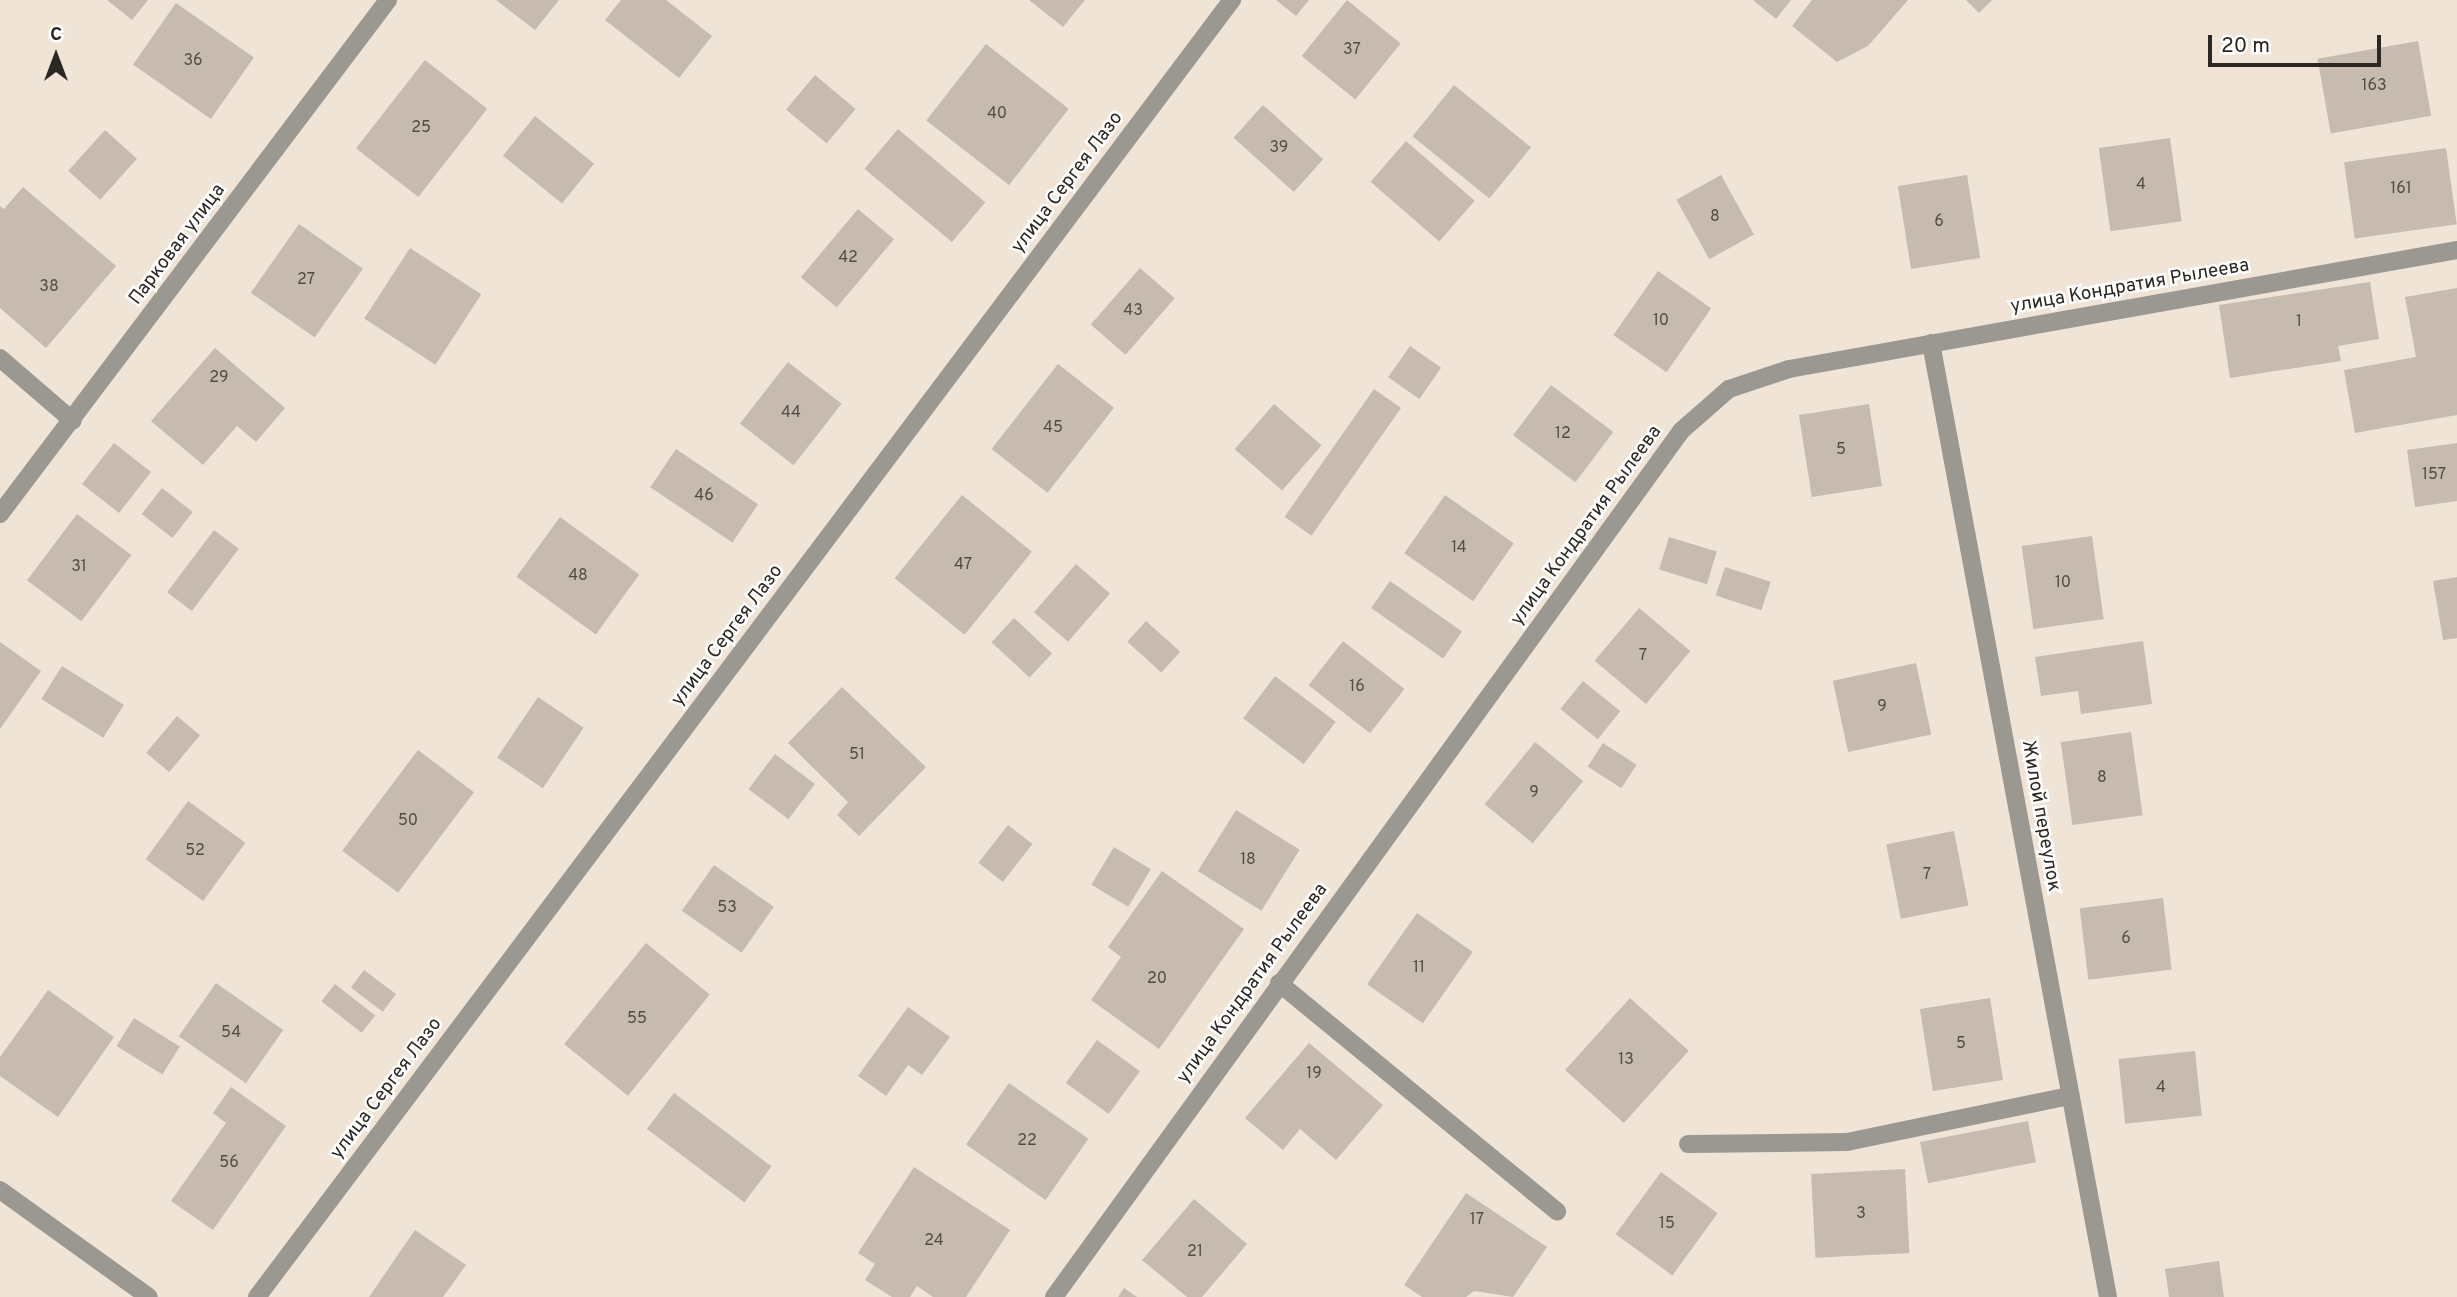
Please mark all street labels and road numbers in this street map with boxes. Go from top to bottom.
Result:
street label: улица Сергея Лазо [1007,108,1129,258]
street label: Парковая улица [125,180,231,310]
street label: улица Кондратия Рылеева [2009,255,2251,319]
street label: улица Кондратия Рылеева [1507,421,1667,631]
street label: улица Сергея Лазо [667,561,789,711]
street label: Жилой переулок [2015,739,2065,893]
street label: улица Кондратия Рылеева [1173,879,1333,1089]
street label: улица Сергея Лазо [326,1014,448,1164]

